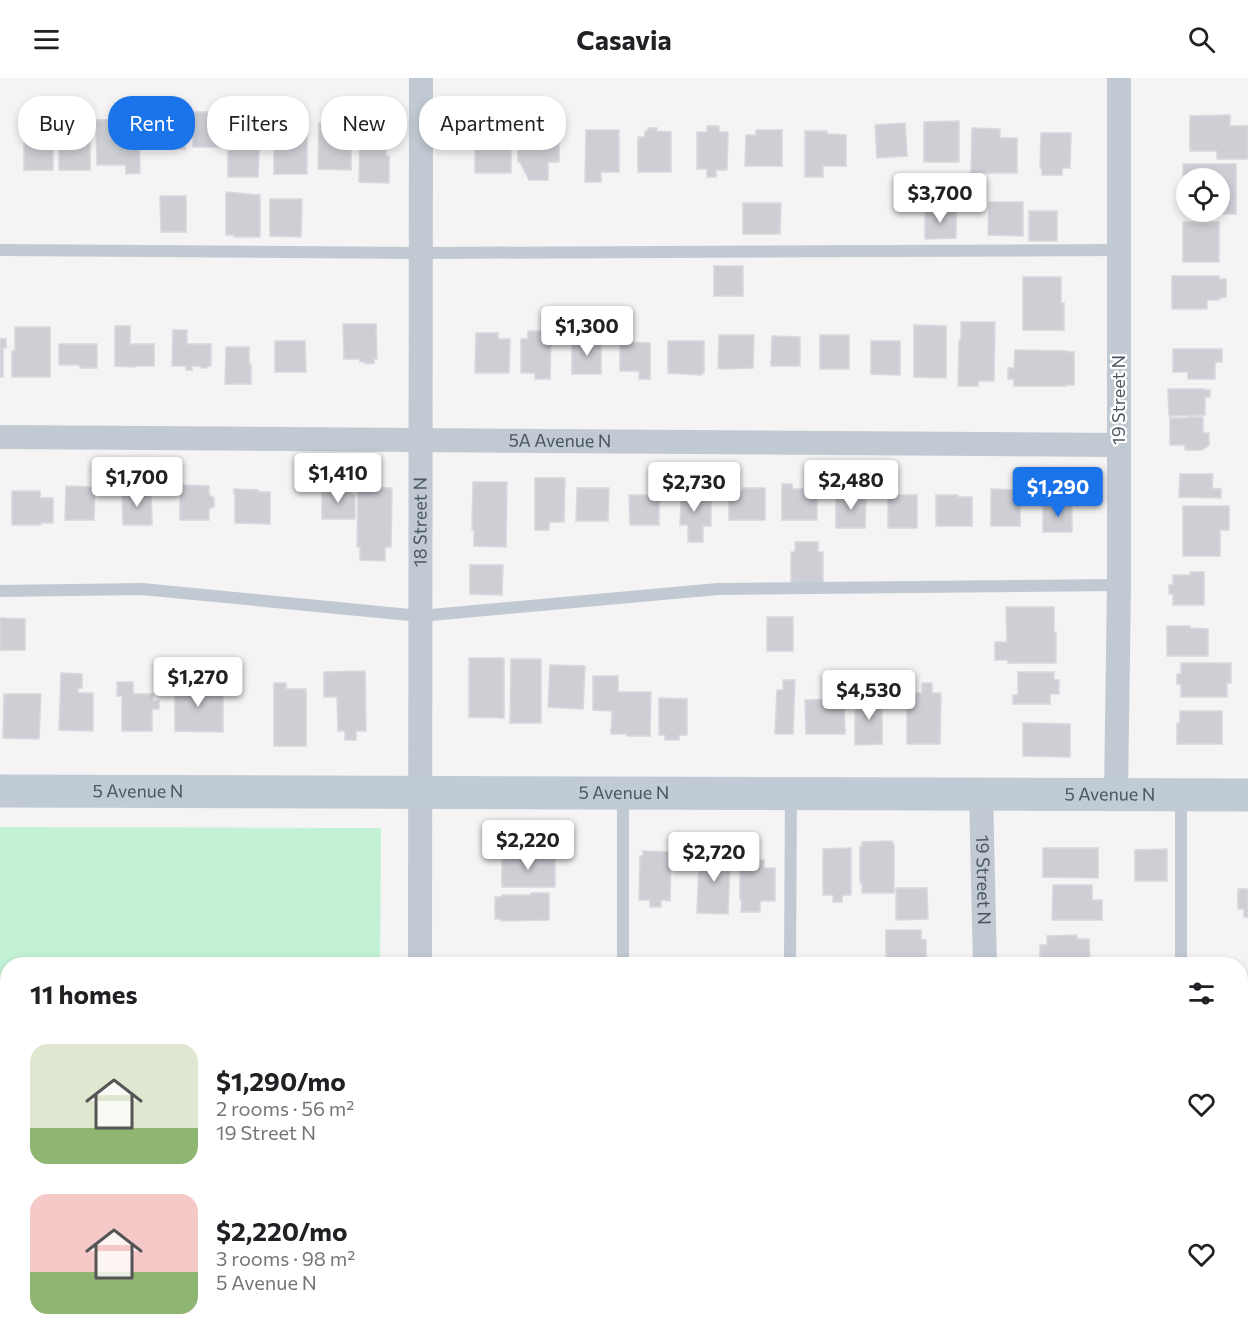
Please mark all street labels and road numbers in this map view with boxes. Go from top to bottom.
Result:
street label: 19 Street N [1107,355,1129,445]
street label: 5A Avenue N [508,429,612,451]
street label: 18 Street N [408,477,431,567]
street label: 5 Avenue N [93,779,183,802]
street label: 5 Avenue N [579,781,669,803]
street label: 5 Avenue N [1065,782,1155,805]
street label: 19 Street N [972,835,996,925]

